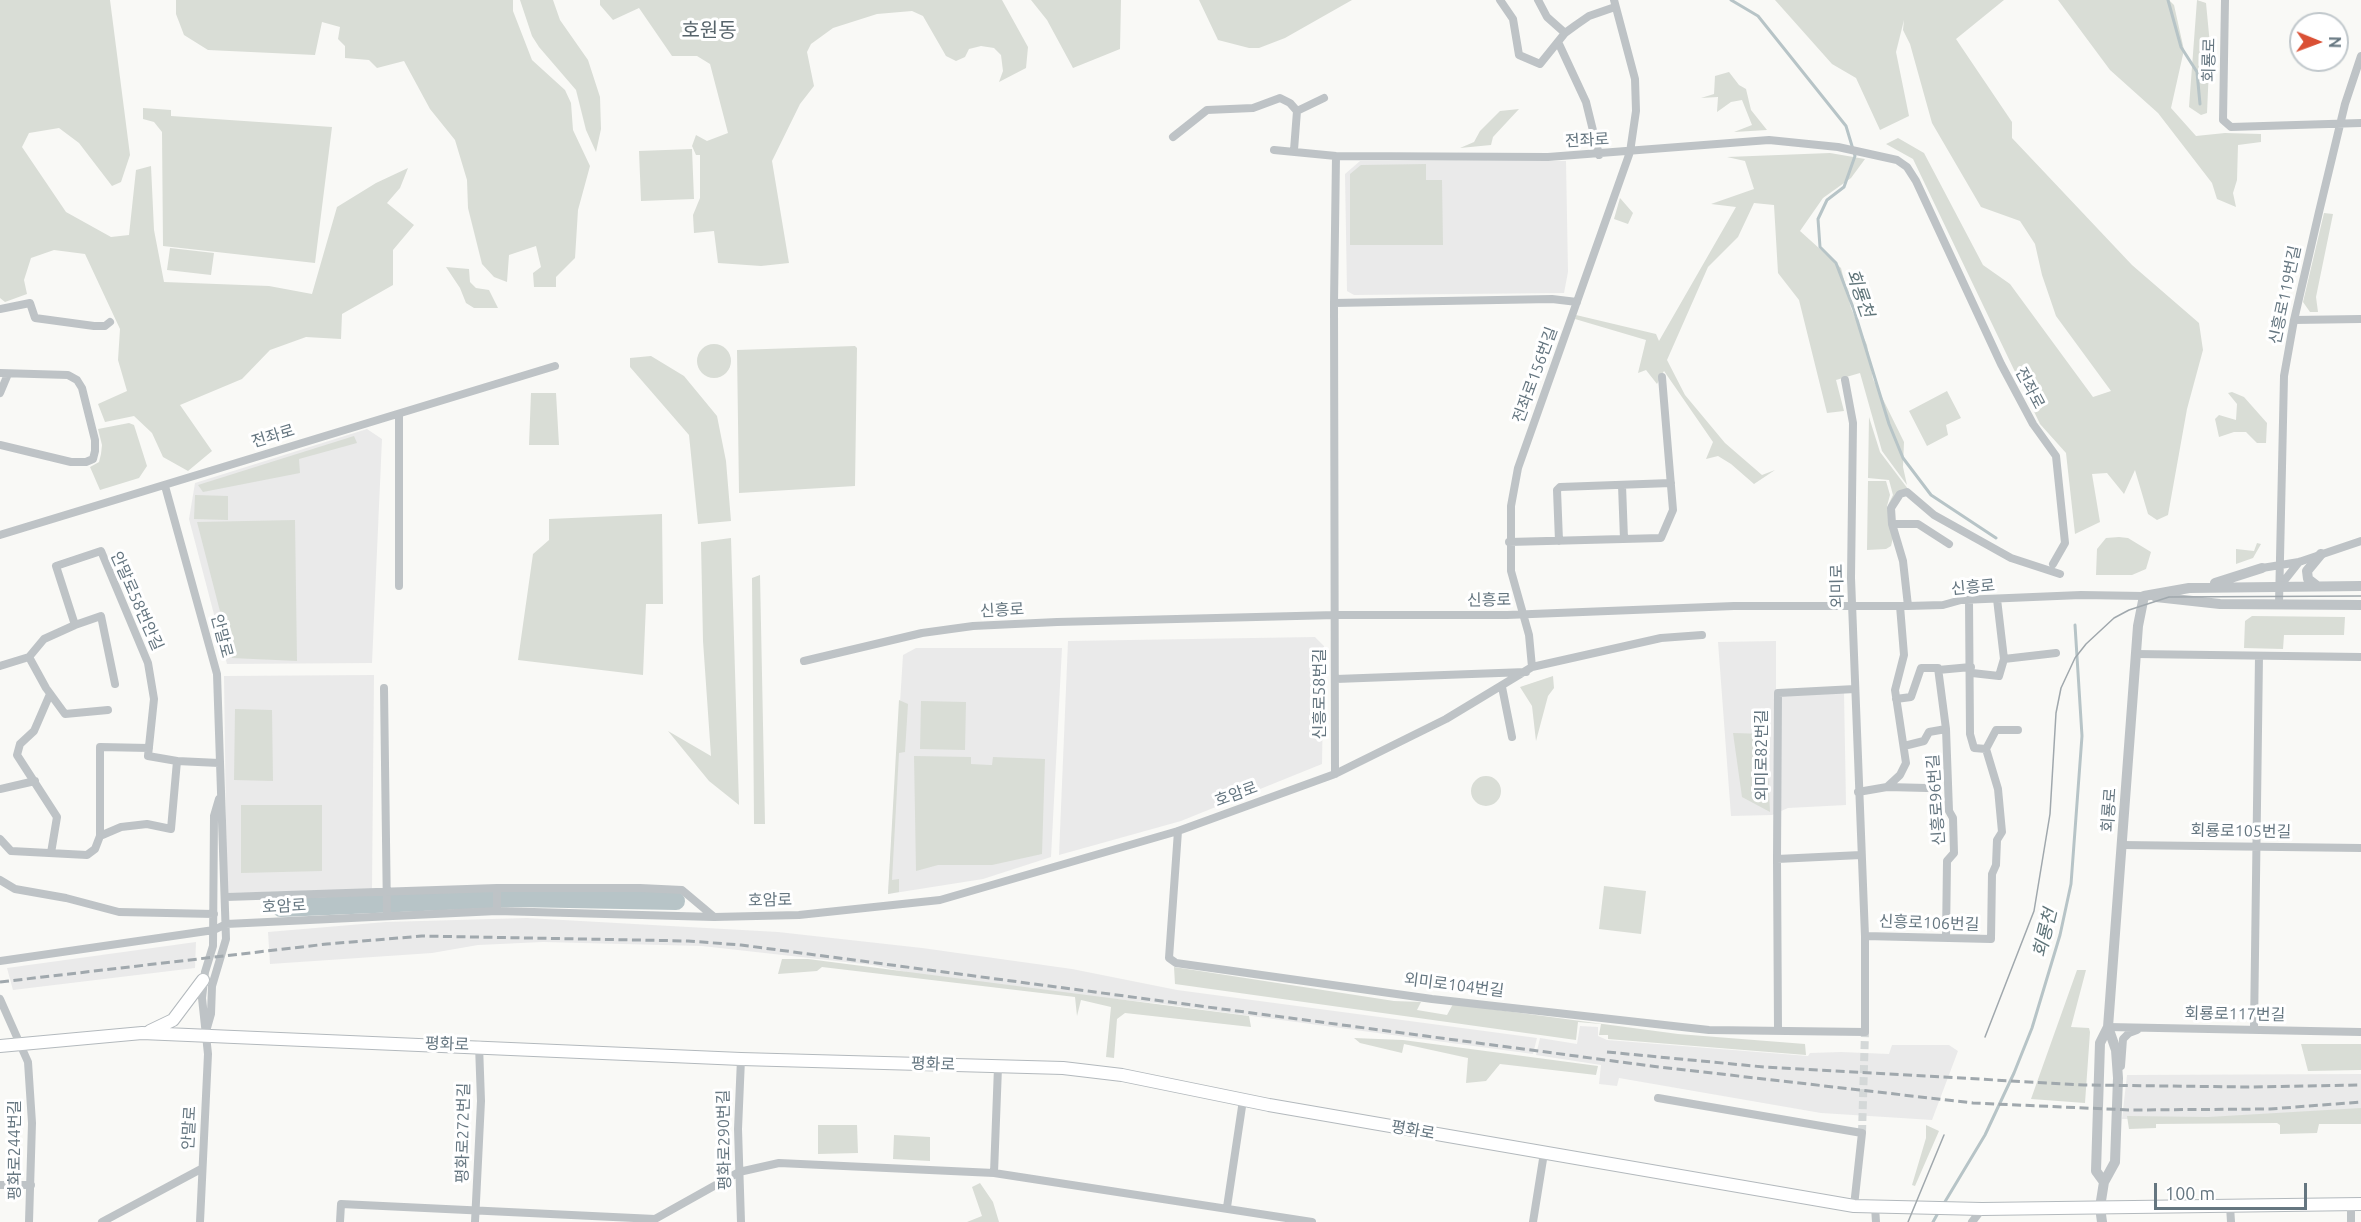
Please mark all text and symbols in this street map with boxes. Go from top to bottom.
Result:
north arrow [2289,12,2349,72]
district label: 호원동 [681,18,737,42]
text: N [2326,36,2344,48]
street label: 회룡로 [2199,38,2219,82]
street label: 전좌로 [1564,129,1610,151]
street label: 신흥로119번길 [2265,244,2305,346]
water label: 회룡천 [1842,266,1878,320]
street label: 전좌로156번길 [1509,324,1561,426]
street label: 전좌로 [2011,364,2049,412]
street label: 전좌로 [249,420,297,452]
street label: 안말로58번안길 [107,549,167,653]
street label: 외미로 [1827,564,1847,608]
street label: 신흥로 [1950,576,1996,598]
street label: 신흥로 [1467,590,1511,610]
street label: 신흥로 [979,599,1025,621]
street label: 안말로 [207,612,237,660]
street label: 신흥로58번길 [1310,648,1330,740]
street label: 외미로82번길 [1752,709,1772,801]
street label: 신흥로96번길 [1923,754,1949,846]
street label: 호암로 [1212,777,1260,811]
street label: 회룡로 [2098,787,2120,833]
street label: 회룡로105번길 [2191,821,2291,841]
street label: 호암로 [748,890,792,910]
street label: 호암로 [261,895,307,917]
water label: 회룡천 [2029,906,2061,960]
street label: 신흥로106번길 [1878,912,1980,934]
street label: 외미로104번길 [1403,969,1505,1001]
street label: 회룡로117번길 [2185,1004,2285,1024]
street label: 평화로 [425,1034,469,1054]
street label: 평화로 [911,1054,955,1074]
street label: 평화로272번길 [453,1083,473,1183]
street label: 평화로290번길 [714,1090,734,1190]
street label: 평화로244번길 [5,1100,25,1200]
street label: 안말로 [178,1105,200,1151]
street label: 평화로 [1390,1117,1436,1143]
scale bar [2157,1171,2310,1209]
text: 100 m [2165,1183,2215,1203]

